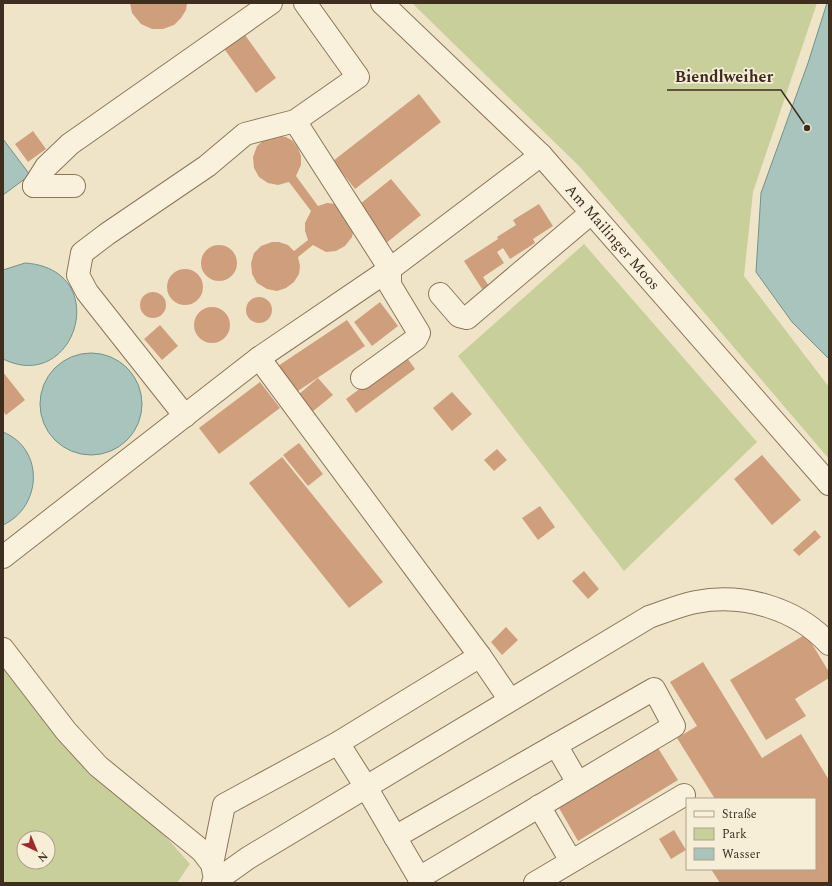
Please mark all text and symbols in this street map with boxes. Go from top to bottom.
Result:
callout: Biendlweiher [667,62,781,90]
text: Biendlweiher [675,65,773,89]
street label: Am Mailinger Moos [560,179,666,295]
legend [686,798,816,870]
text: Straße [722,805,757,824]
text: Park [722,825,747,844]
north arrow [16,830,56,870]
text: Wasser [722,845,760,864]
text: N [33,848,52,866]

